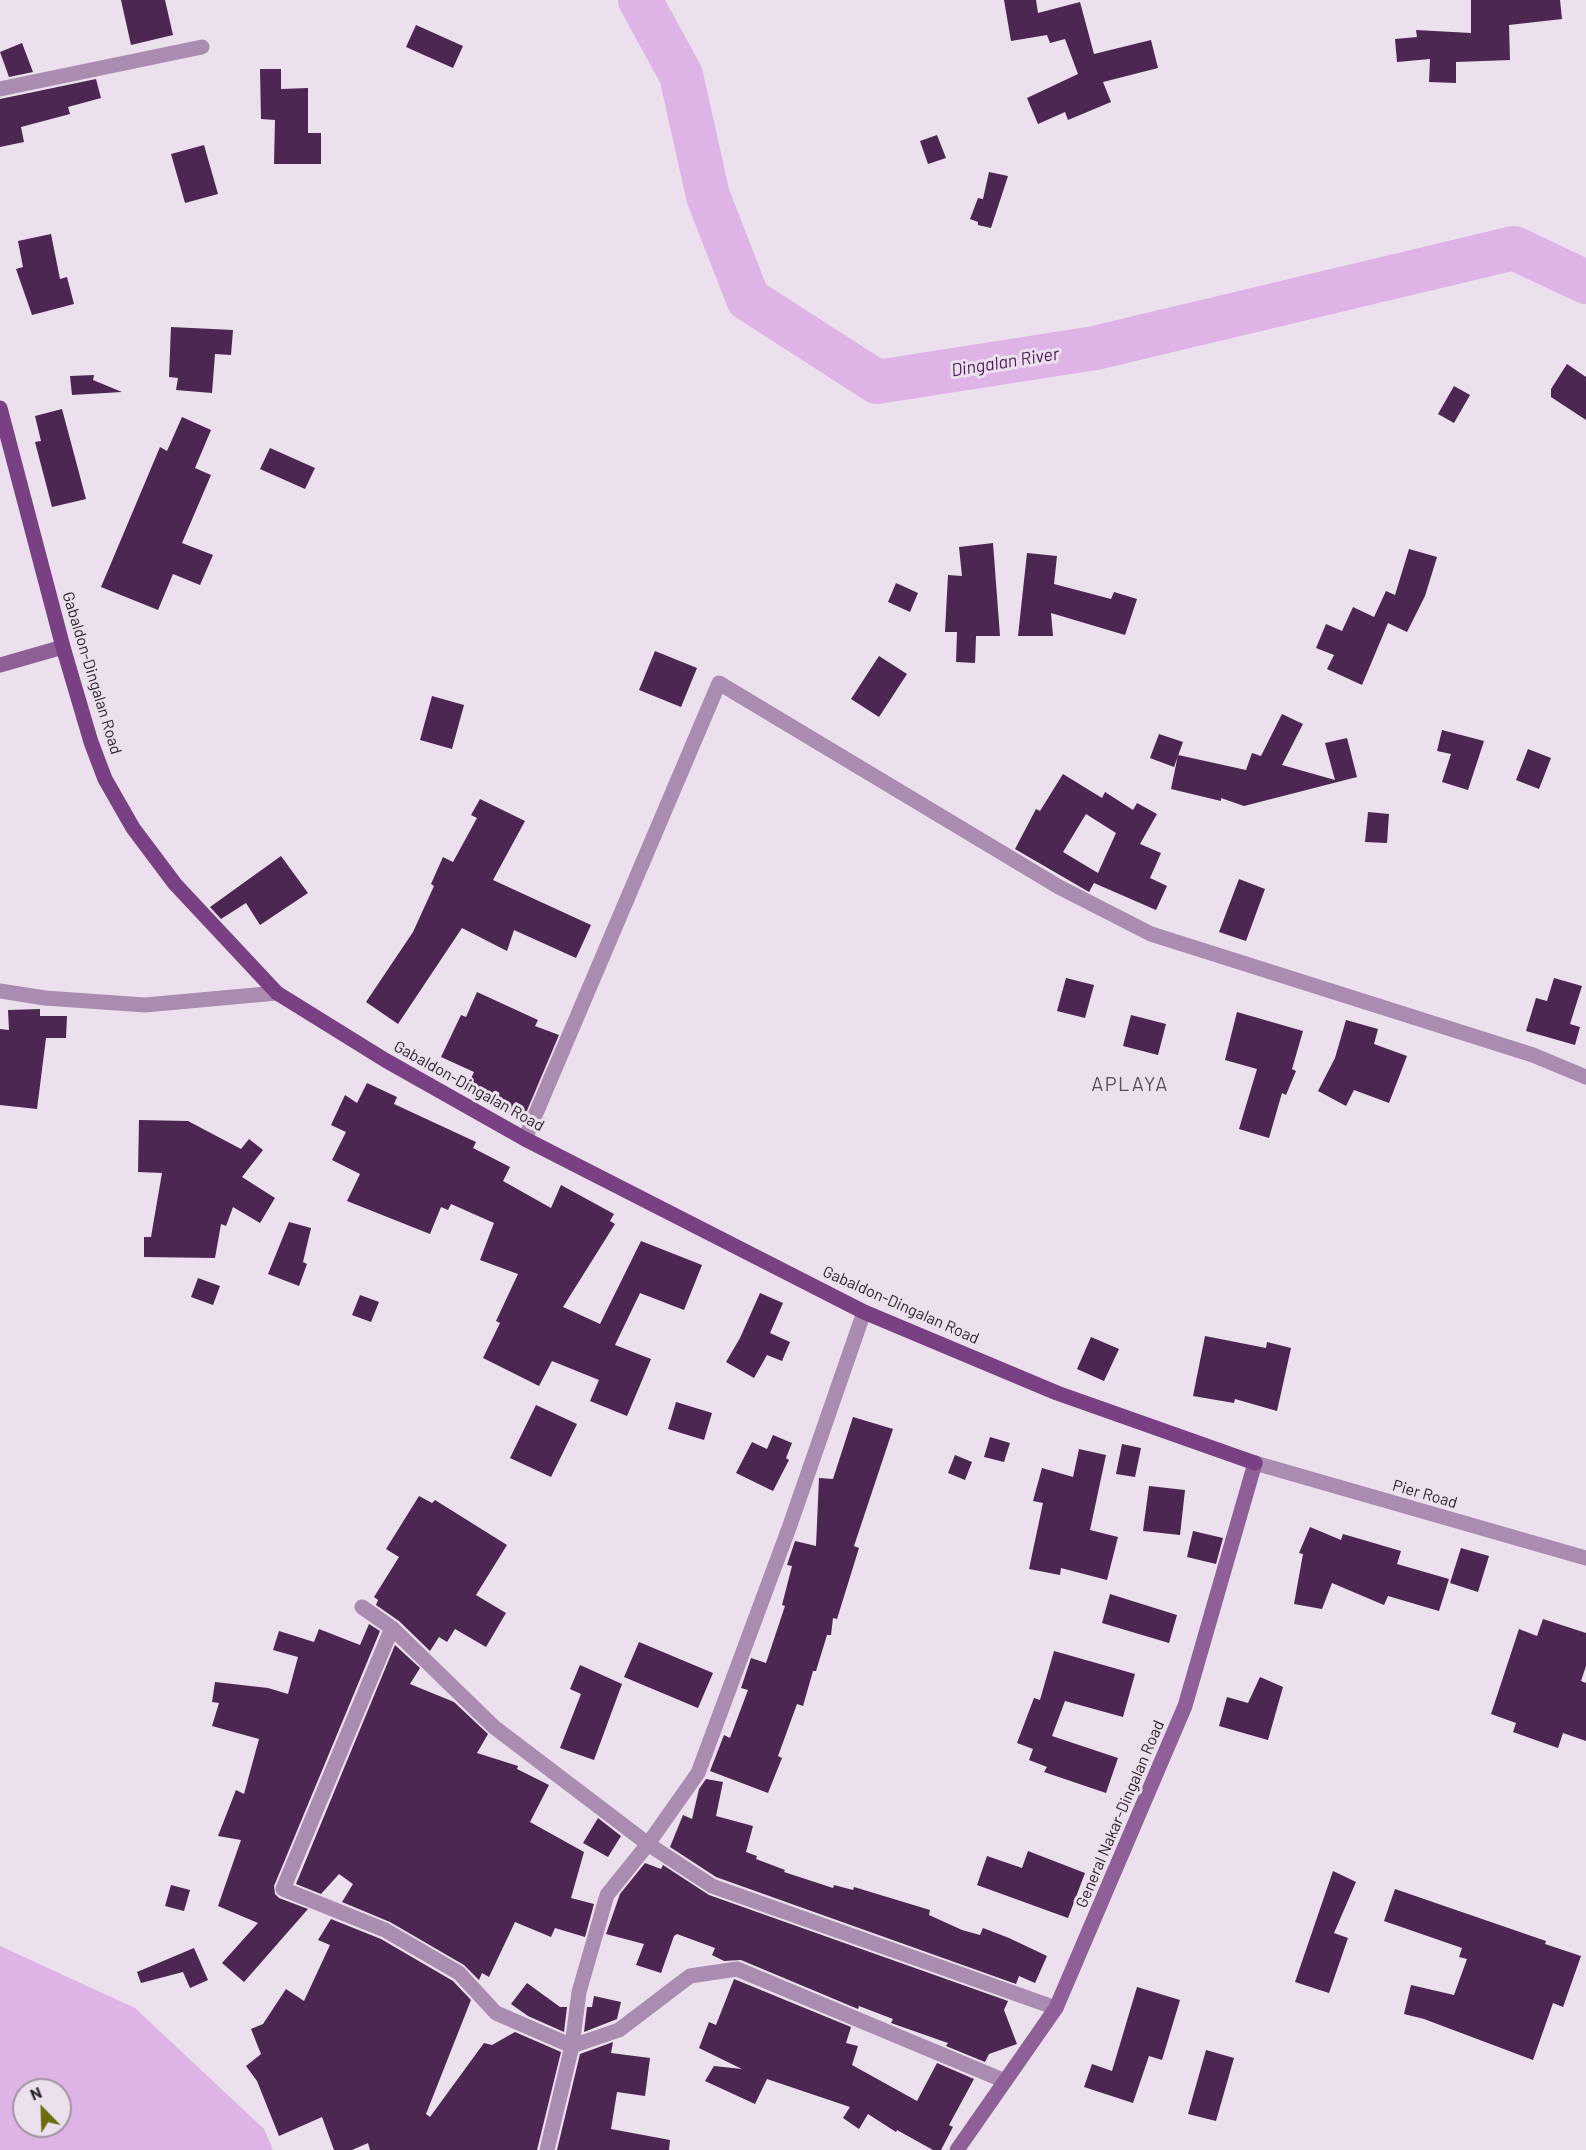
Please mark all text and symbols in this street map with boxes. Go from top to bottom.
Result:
water label: Dingalan River [950,343,1060,381]
street label: Gabaldon-Dingalan Road [58,589,126,757]
street label: Gabaldon-Dingalan Road [390,1037,548,1135]
district label: APLAYA [1091,1072,1169,1096]
street label: Gabaldon-Dingalan Road [820,1262,982,1348]
street label: Pier Road [1390,1476,1460,1512]
street label: General Nakar-Dingalan Road [1072,1717,1168,1911]
north arrow [12,2078,72,2138]
text: N [27,2082,44,2104]

